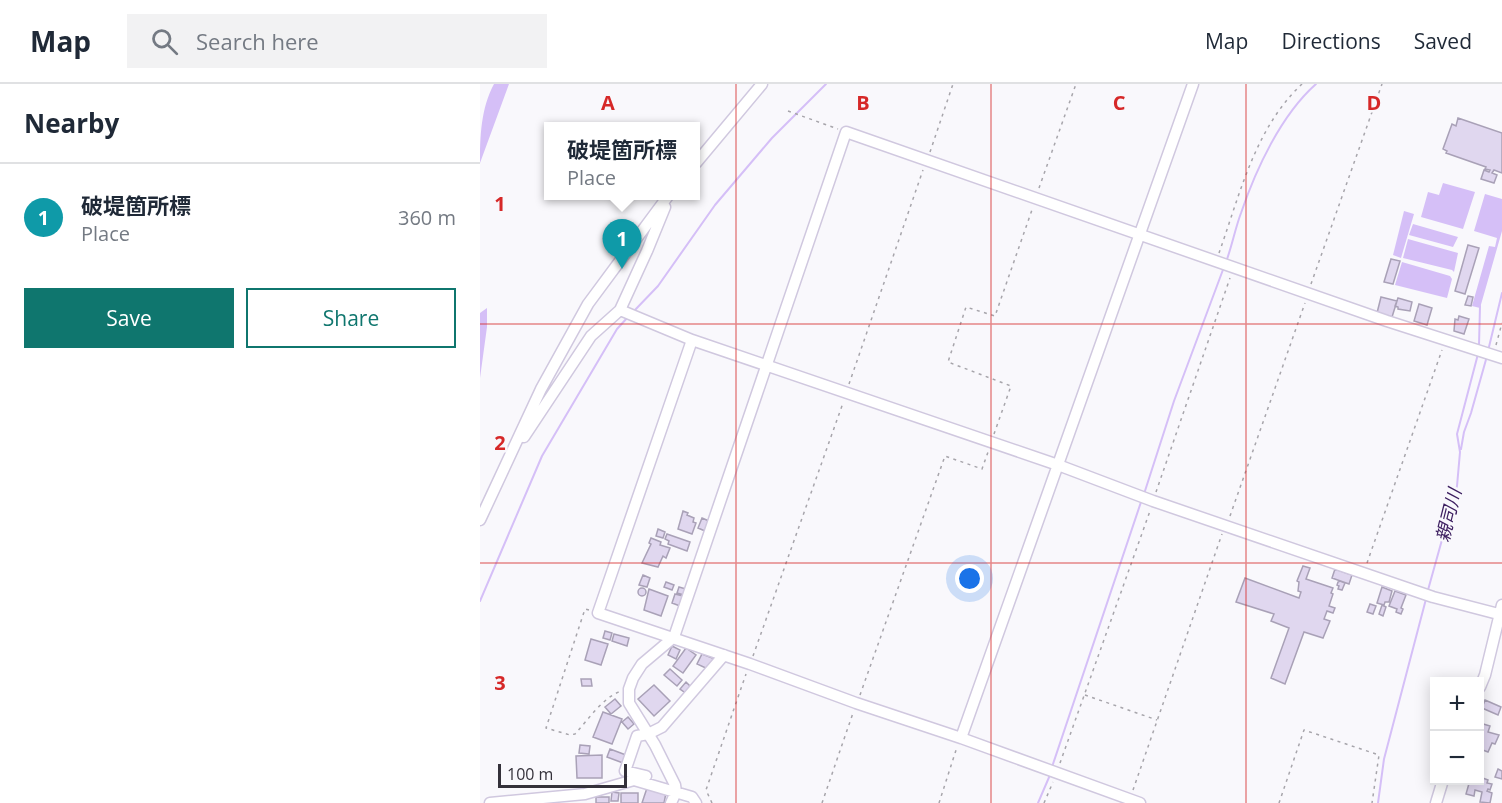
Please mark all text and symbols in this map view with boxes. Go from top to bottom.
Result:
search box [127,14,547,68]
text: Map [30,22,91,60]
icon: search [148,25,181,58]
text: Search here [196,26,319,56]
text: Map [1205,27,1248,55]
text: Directions [1281,27,1381,55]
text: Saved [1414,27,1472,55]
text: A [601,89,615,116]
text: B [856,89,870,116]
text: C [1113,89,1126,116]
text: D [1367,89,1381,116]
text: Nearby [24,105,119,141]
popup [544,122,700,200]
text: 破堤箇所標 [567,134,677,164]
text: Place [567,164,616,191]
text: 破堤箇所標 [81,190,191,220]
text: 1 [494,190,506,217]
text: 1 [38,204,49,231]
text: 360 m [398,204,456,231]
text: Place [81,220,130,247]
pin: 1 [602,220,642,269]
button: Save [24,288,234,348]
button: Share [246,288,456,348]
text: 2 [494,429,506,456]
water label: 親司川 [1430,484,1467,544]
your location [955,564,984,593]
text: 3 [494,669,506,696]
map controls [1430,677,1484,785]
button: + [1430,677,1484,731]
button: − [1430,731,1484,785]
scale bar [498,761,627,788]
text: 100 m [507,763,553,785]

